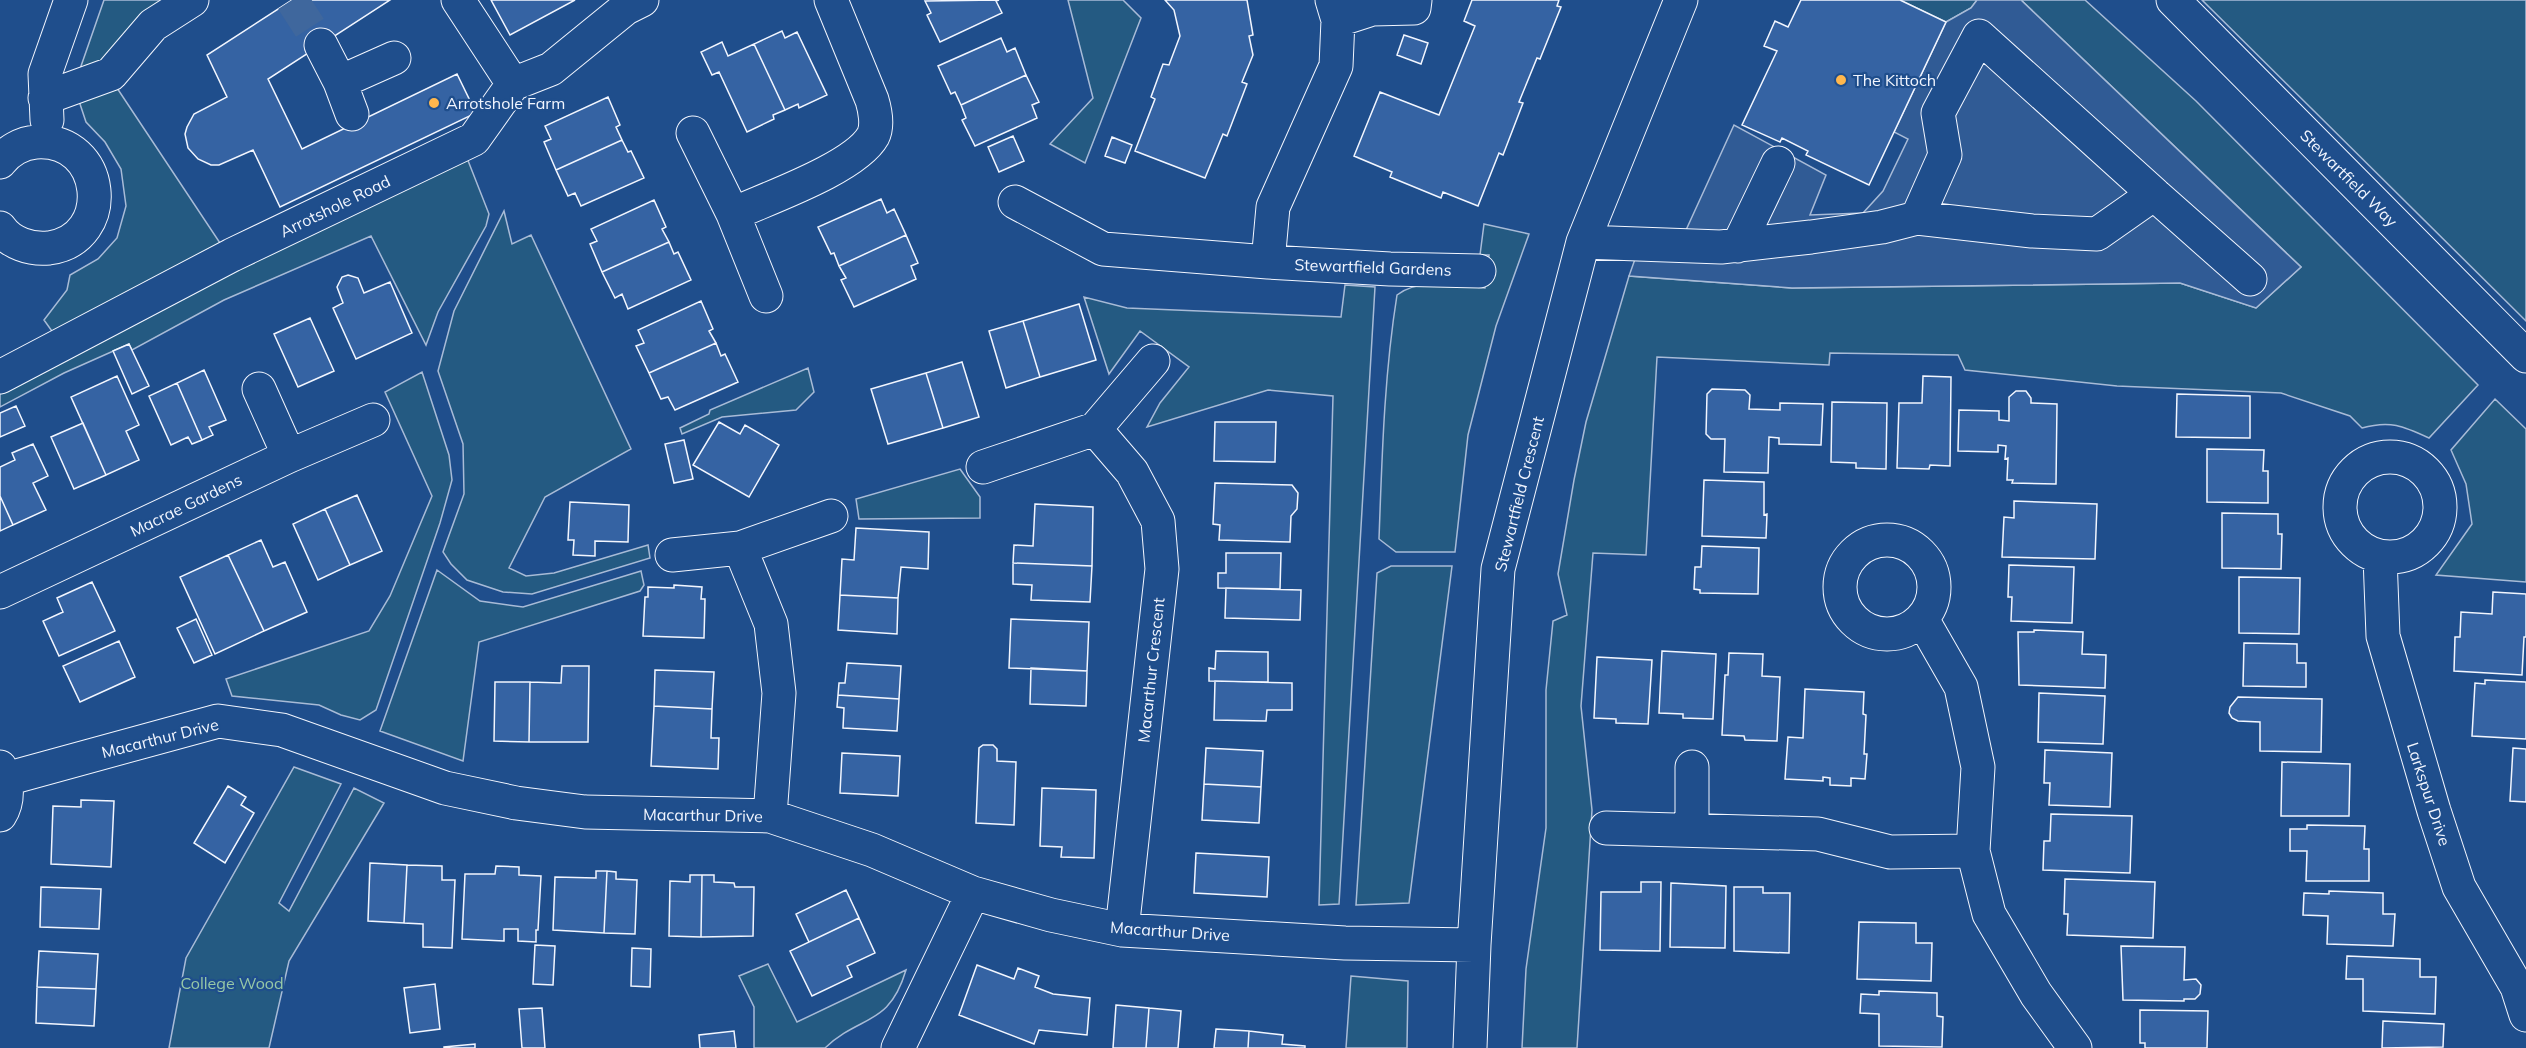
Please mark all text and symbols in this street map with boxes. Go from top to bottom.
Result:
place label: The Kittoch [1853,70,1936,90]
marker: The Kittoch [1834,73,1848,87]
place label: Arrotshole Farm [446,93,565,113]
marker: Arrotshole Farm [427,96,441,110]
street label: Stewartfield Way [2296,125,2402,231]
street label: Arrotshole Road [277,171,393,241]
street label: Stewartfield Gardens [1294,254,1452,280]
street label: Stewartfield Crescent [1490,414,1548,574]
street label: Macrae Gardens [127,469,245,541]
street label: Macarthur Crescent [1133,596,1169,744]
street label: Macarthur Drive [99,714,221,762]
street label: Larkspur Drive [2403,740,2455,848]
street label: Macarthur Drive [643,804,763,826]
street label: Macarthur Drive [1110,917,1230,945]
park label: College Wood [180,973,284,993]

